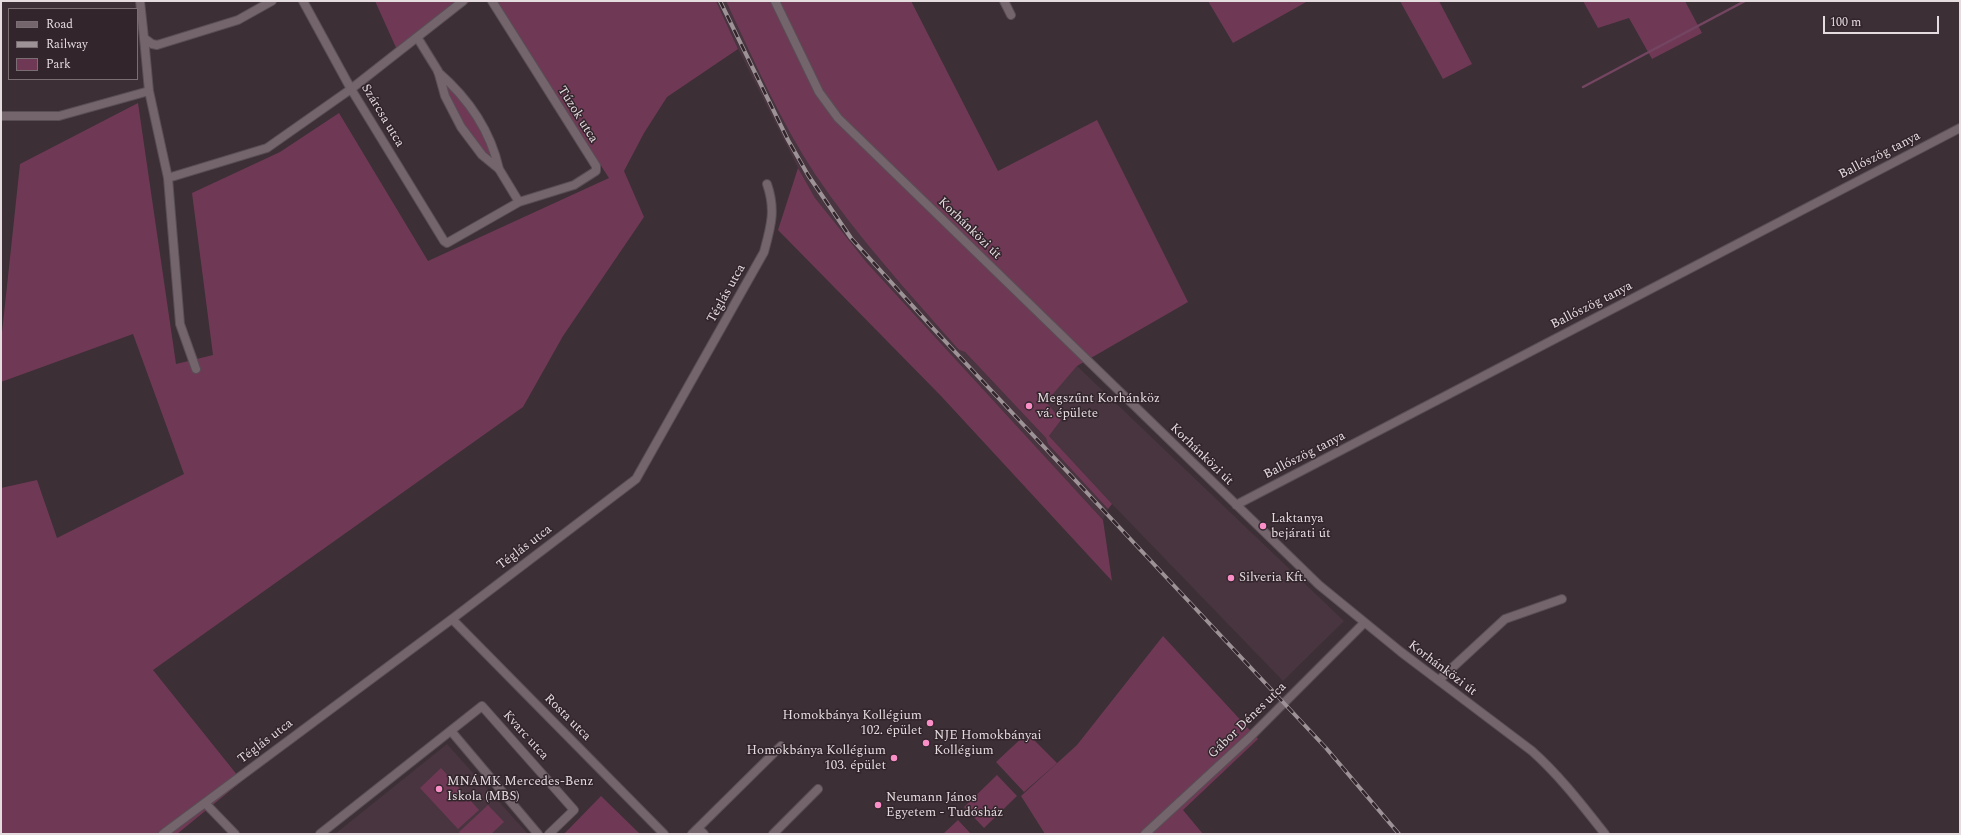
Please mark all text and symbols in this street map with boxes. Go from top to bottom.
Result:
legend [8,8,138,80]
scale bar [1825,8,1941,34]
text: 100 m [1830,13,1861,32]
text: Road [46,15,73,34]
text: Railway [46,35,88,54]
text: Park [46,55,71,74]
street label: Szárcsa utca [357,82,407,150]
street label: Túzok utca [553,84,601,146]
street label: Ballószög tanya [1837,129,1923,183]
street label: Korhánközi út [934,195,1004,263]
street label: Téglás utca [704,262,750,326]
street label: Ballószög tanya [1549,279,1635,333]
place label: Megszűnt Korhánköz vá. épülete [1037,391,1160,422]
marker: Megszűnt Korhánköz vá. épülete [1024,401,1034,411]
street label: Korhánközi út [1166,421,1236,489]
street label: Ballószög tanya [1262,429,1348,483]
place label: Laktanya bejárati út [1271,511,1331,542]
marker: Laktanya bejárati út [1258,521,1268,531]
street label: Téglás utca [494,522,556,574]
place label: Silveria Kft. [1239,570,1306,586]
marker: Silveria Kft. [1226,573,1236,583]
street label: Korhánközi út [1405,638,1479,700]
street label: Gábor Dénes utca [1206,680,1290,762]
street label: Rosta utca [540,691,594,745]
street label: Kvarc utca [499,708,551,764]
place label: Homokbánya Kollégium 102. épület [783,708,922,739]
street label: Téglás utca [235,716,297,768]
marker: Homokbánya Kollégium 102. épület [925,718,935,728]
place label: NJE Homokbányai Kollégium [934,728,1042,759]
marker: NJE Homokbányai Kollégium [921,738,931,748]
place label: Homokbánya Kollégium 103. épület [747,743,886,774]
marker: Homokbánya Kollégium 103. épület [889,753,899,763]
place label: MNÁMK Mercedes-Benz Iskola (MBS) [447,774,594,805]
marker: MNÁMK Mercedes-Benz Iskola (MBS) [434,784,444,794]
place label: Neumann János Egyetem - Tudósház [886,790,1003,821]
marker: Neumann János Egyetem - Tudósház [873,800,883,810]

